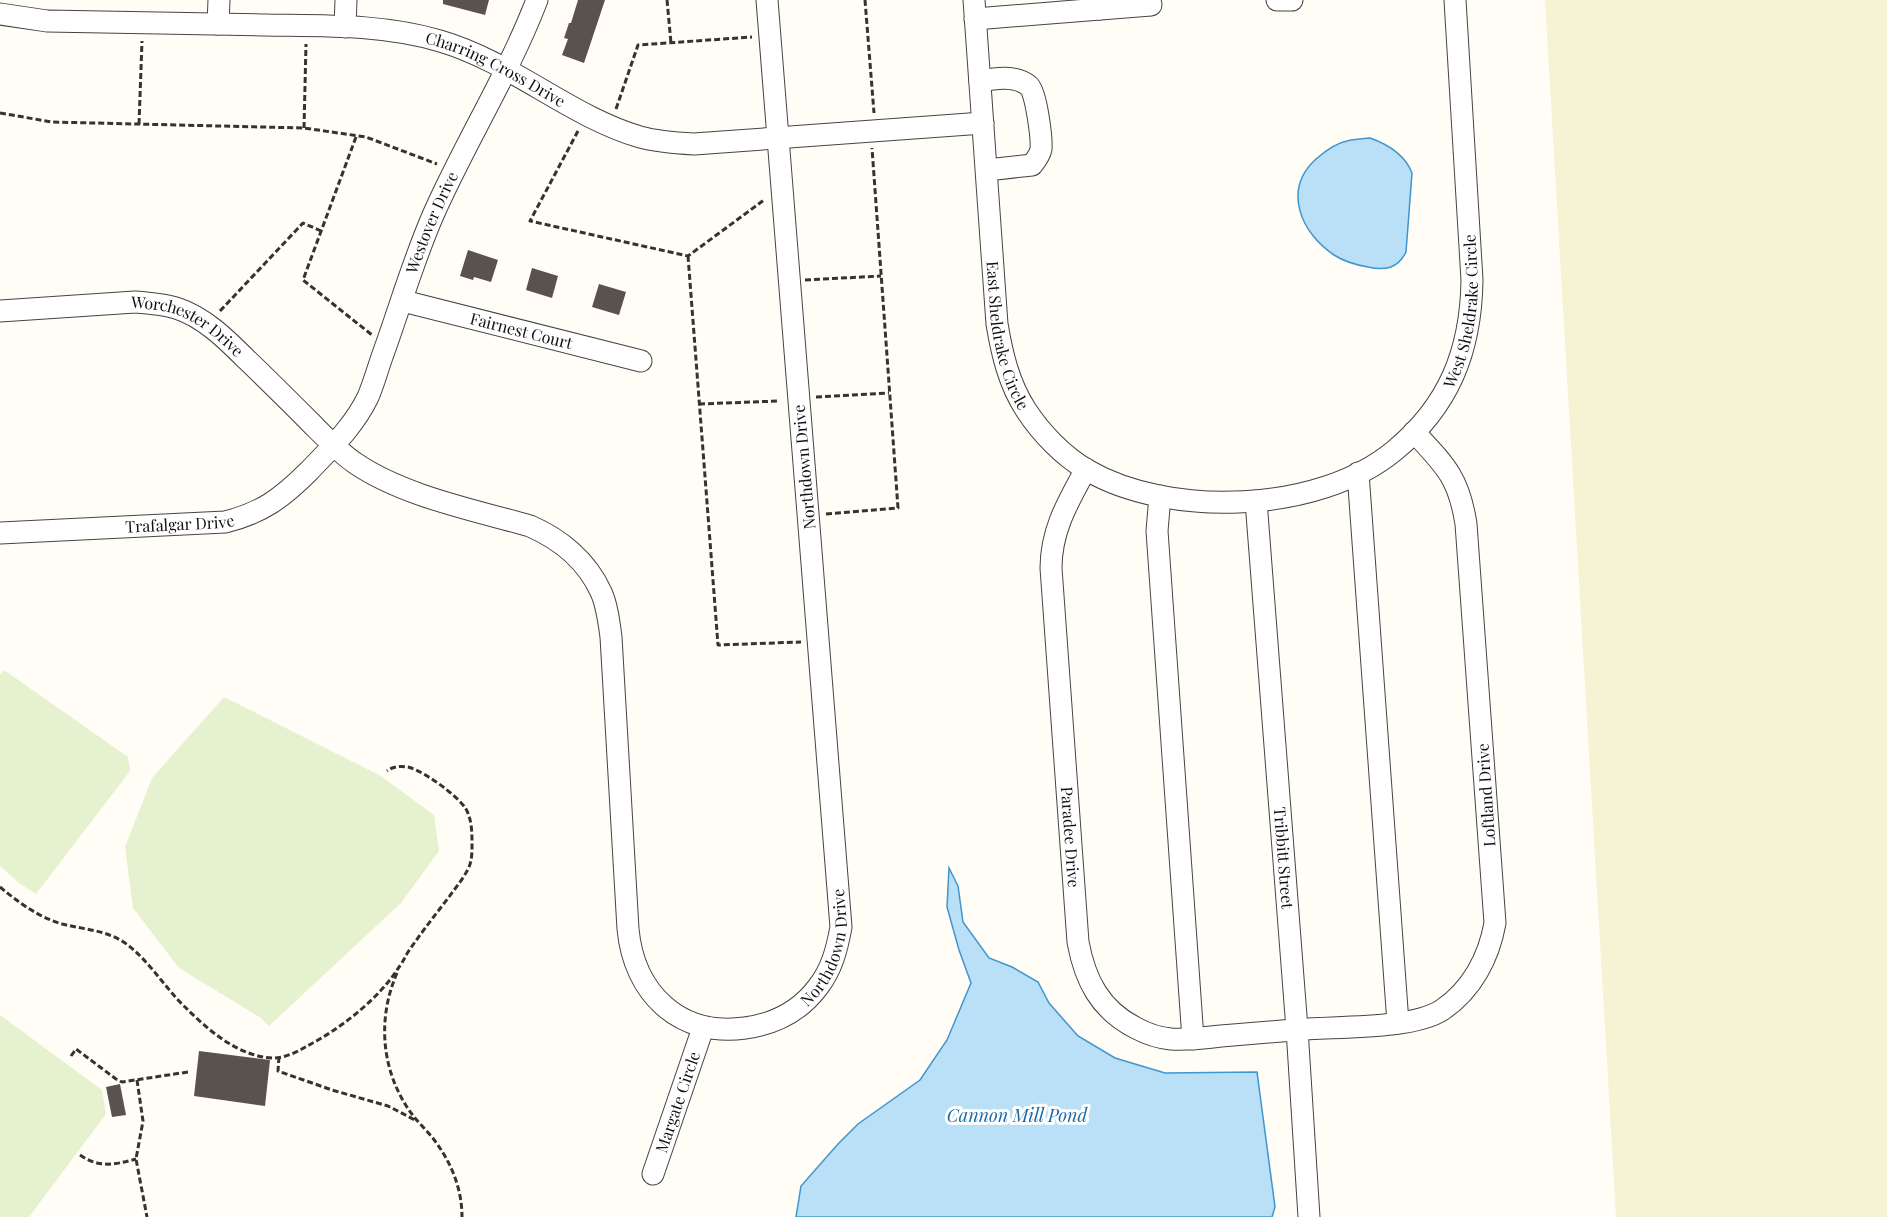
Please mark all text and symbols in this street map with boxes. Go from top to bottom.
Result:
street label: Charring Cross Drive [423,27,569,111]
street label: Westover Drive [400,168,462,277]
street label: West Sheldrake Circle [1437,234,1482,392]
street label: East Sheldrake Circle [983,260,1034,413]
street label: Worchester Drive [129,291,248,361]
street label: Fairnest Court [468,307,575,353]
street label: Northdown Drive [788,404,819,530]
street label: Trafalgar Drive [125,509,237,537]
street label: Loftland Drive [1471,743,1500,847]
street label: Paradee Drive [1057,786,1085,888]
street label: Tribbitt Street [1270,806,1299,910]
street label: Northdown Drive [796,888,851,1010]
street label: Margate Circle [650,1048,704,1155]
water label: Cannon Mill Pond [947,1103,1089,1127]

